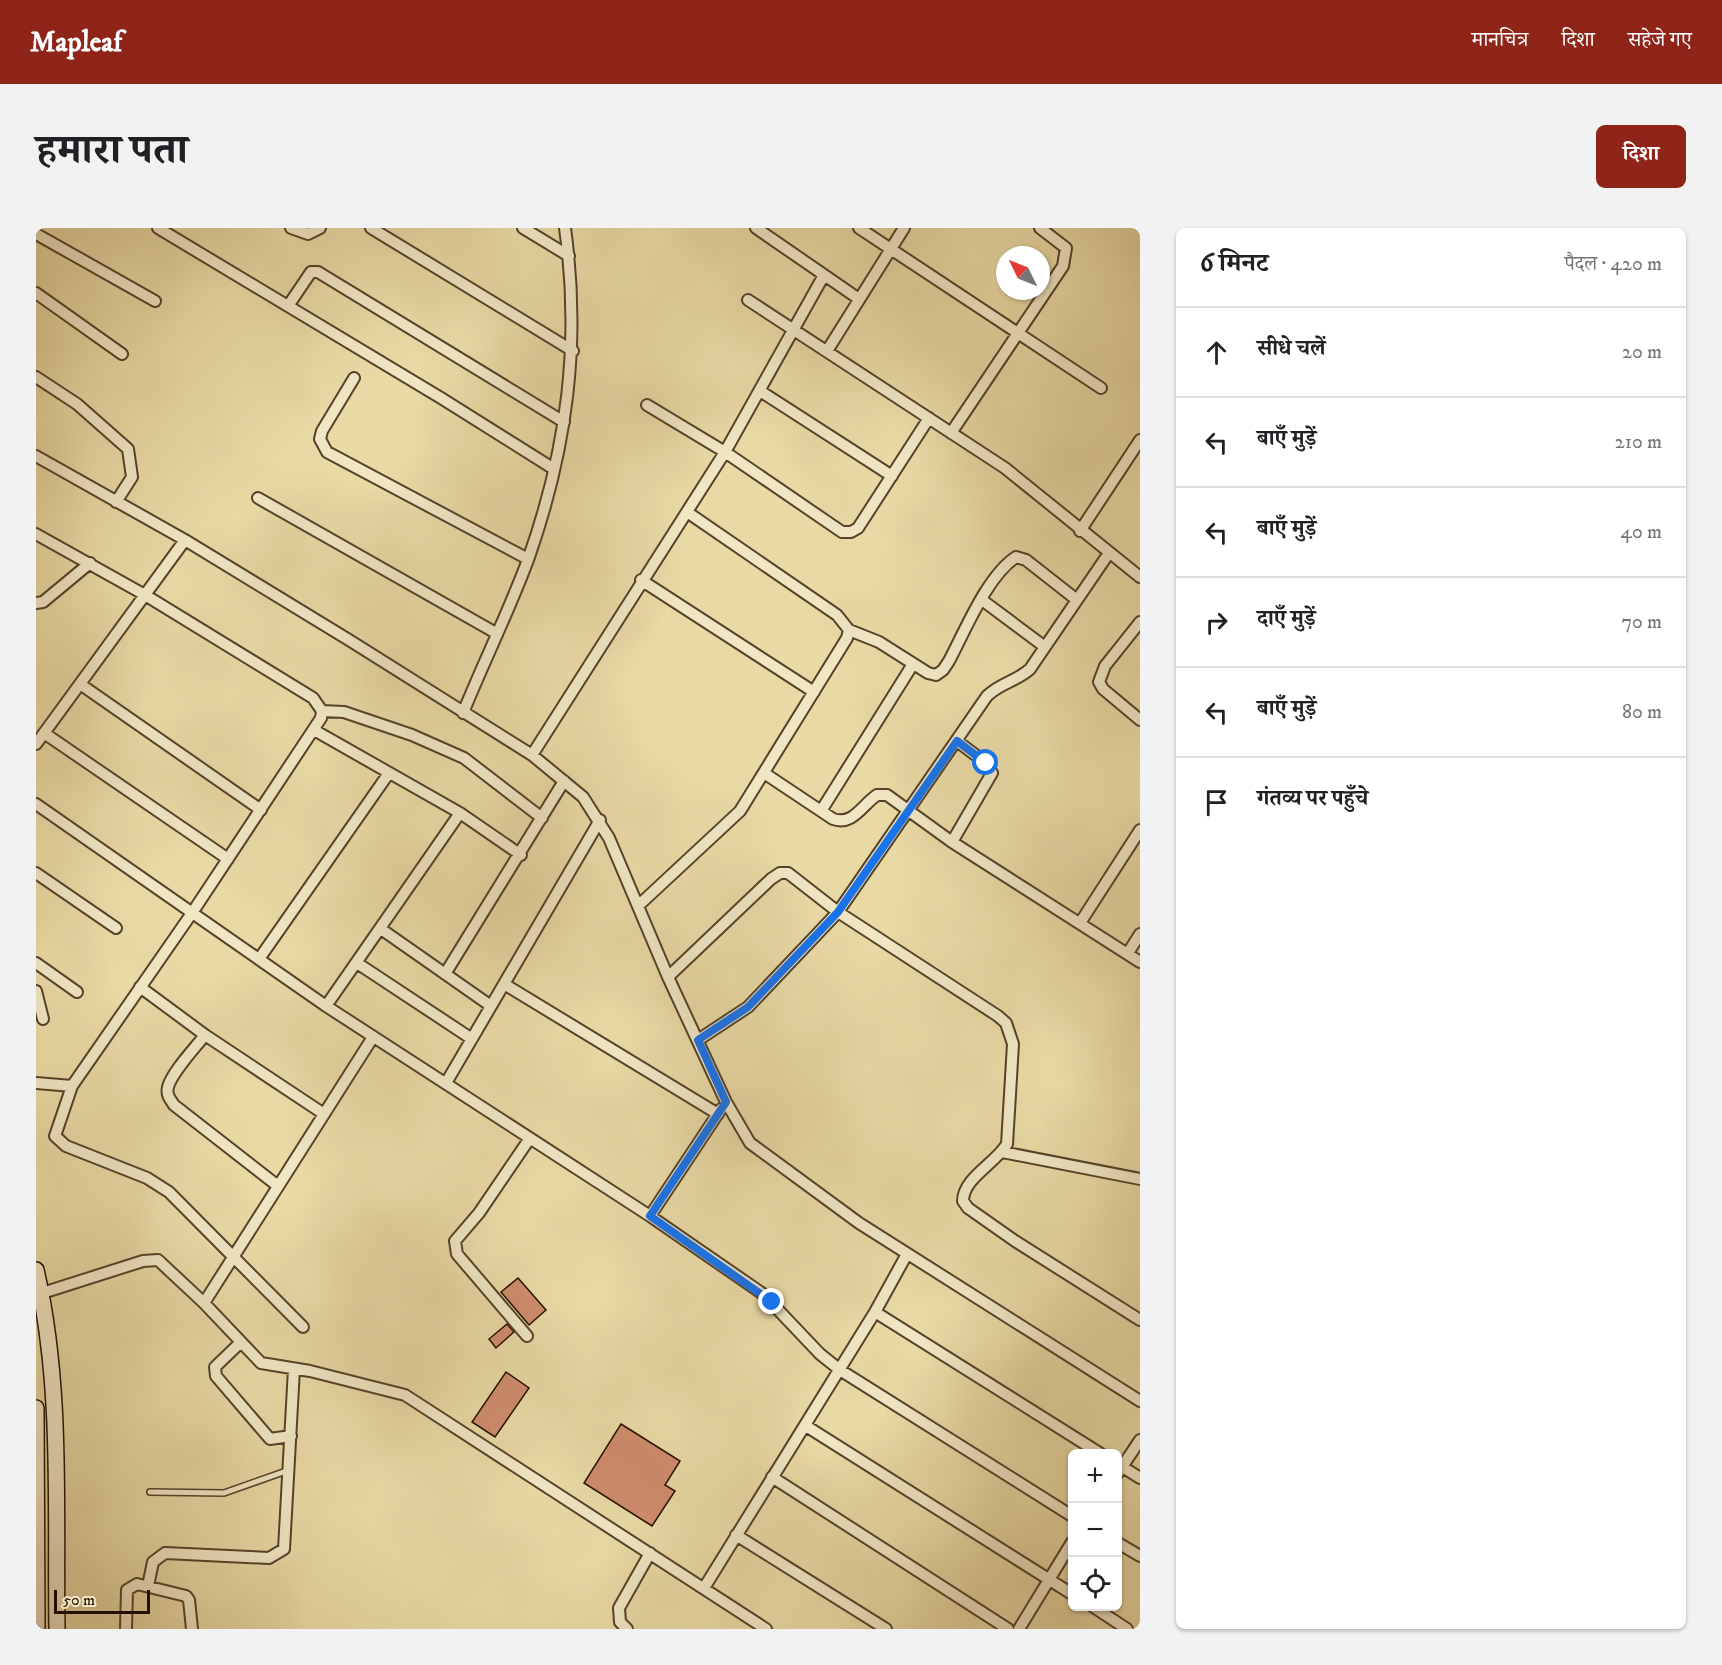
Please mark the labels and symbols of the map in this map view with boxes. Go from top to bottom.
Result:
north arrow [996,246,1050,300]
route start [972,749,998,775]
route end [758,1288,784,1314]
scale bar [54,1587,150,1614]

